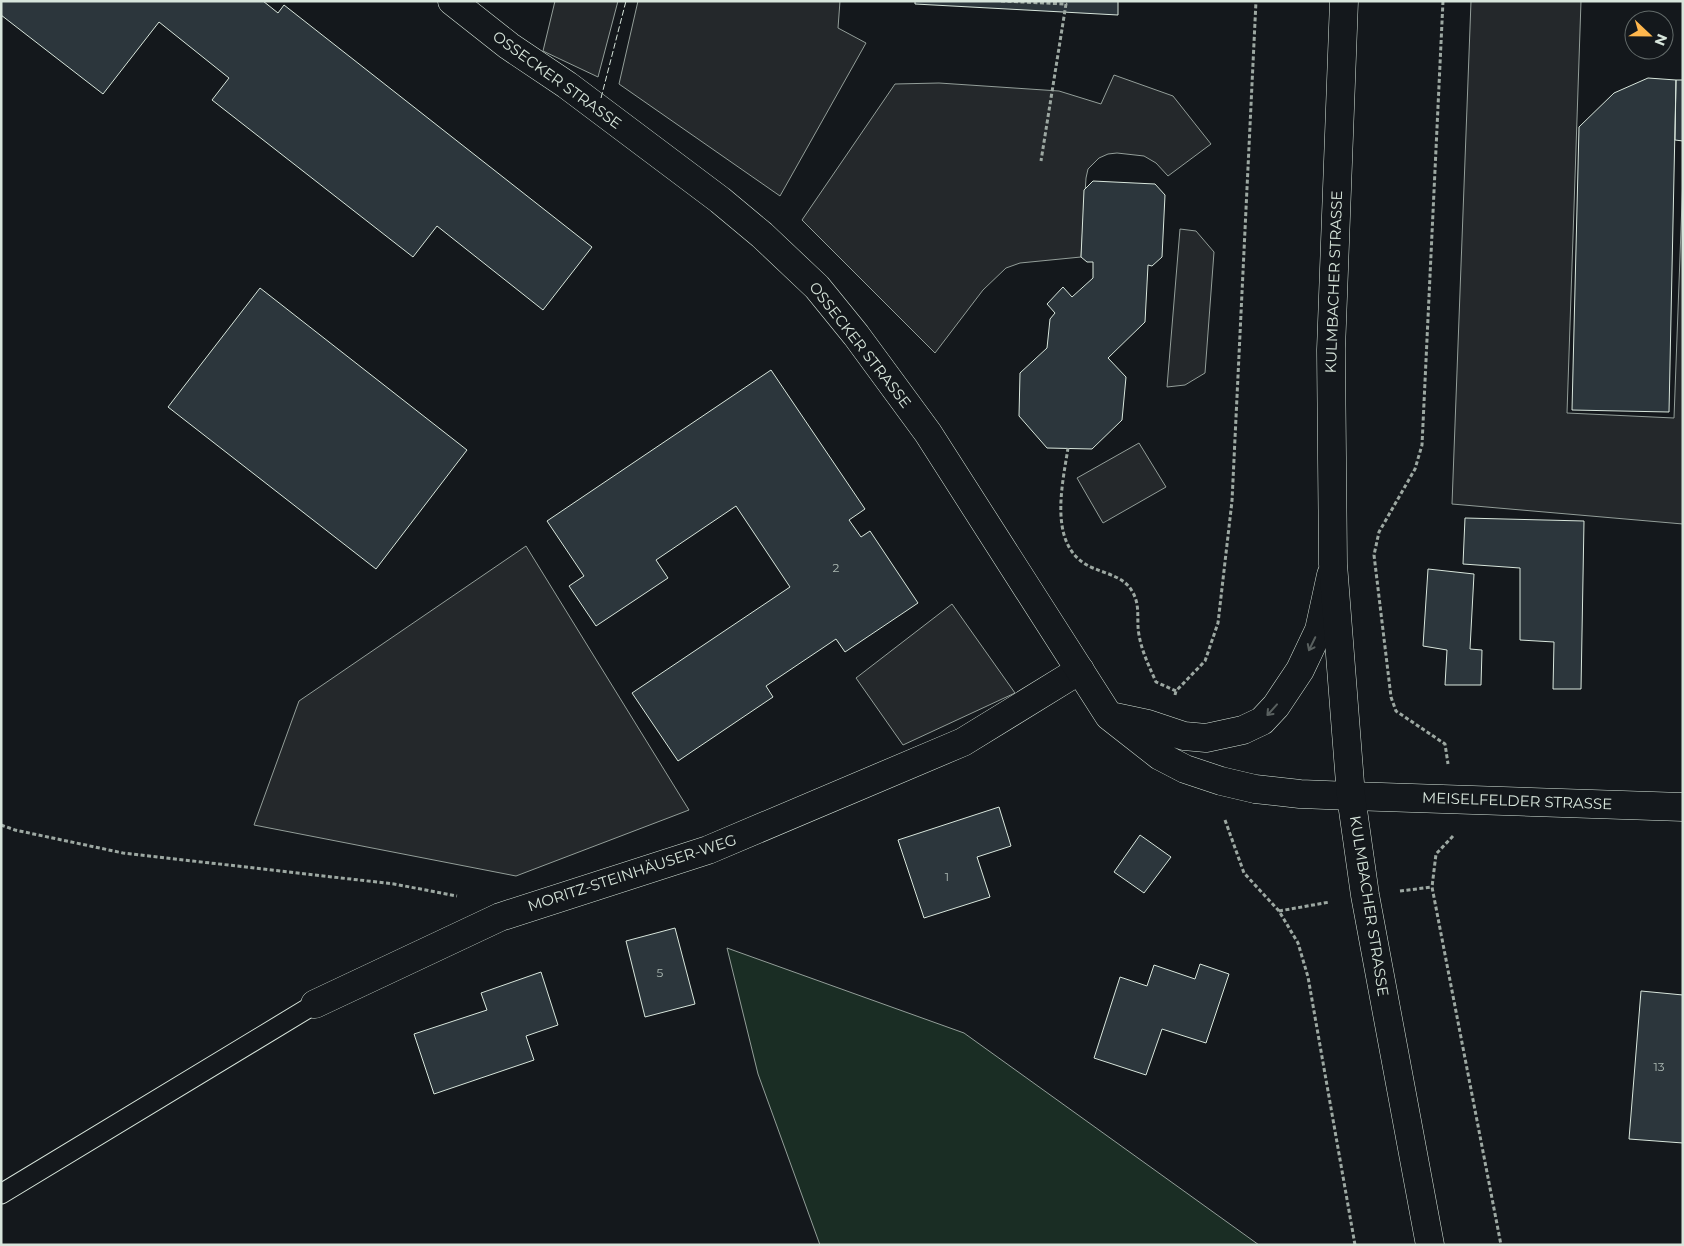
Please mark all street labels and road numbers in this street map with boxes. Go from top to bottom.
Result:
street label: OSSECKER STRASSE [489,26,626,133]
street label: KULMBACHER STRASSE [1321,190,1346,374]
street label: OSSECKER STRASSE [805,278,916,412]
street label: MEISELFELDER STRASSE [1422,788,1612,813]
street label: KULMBACHER STRASSE [1346,814,1393,998]
street label: MORITZ-STEINHÄUSER-WEG [525,830,739,915]

